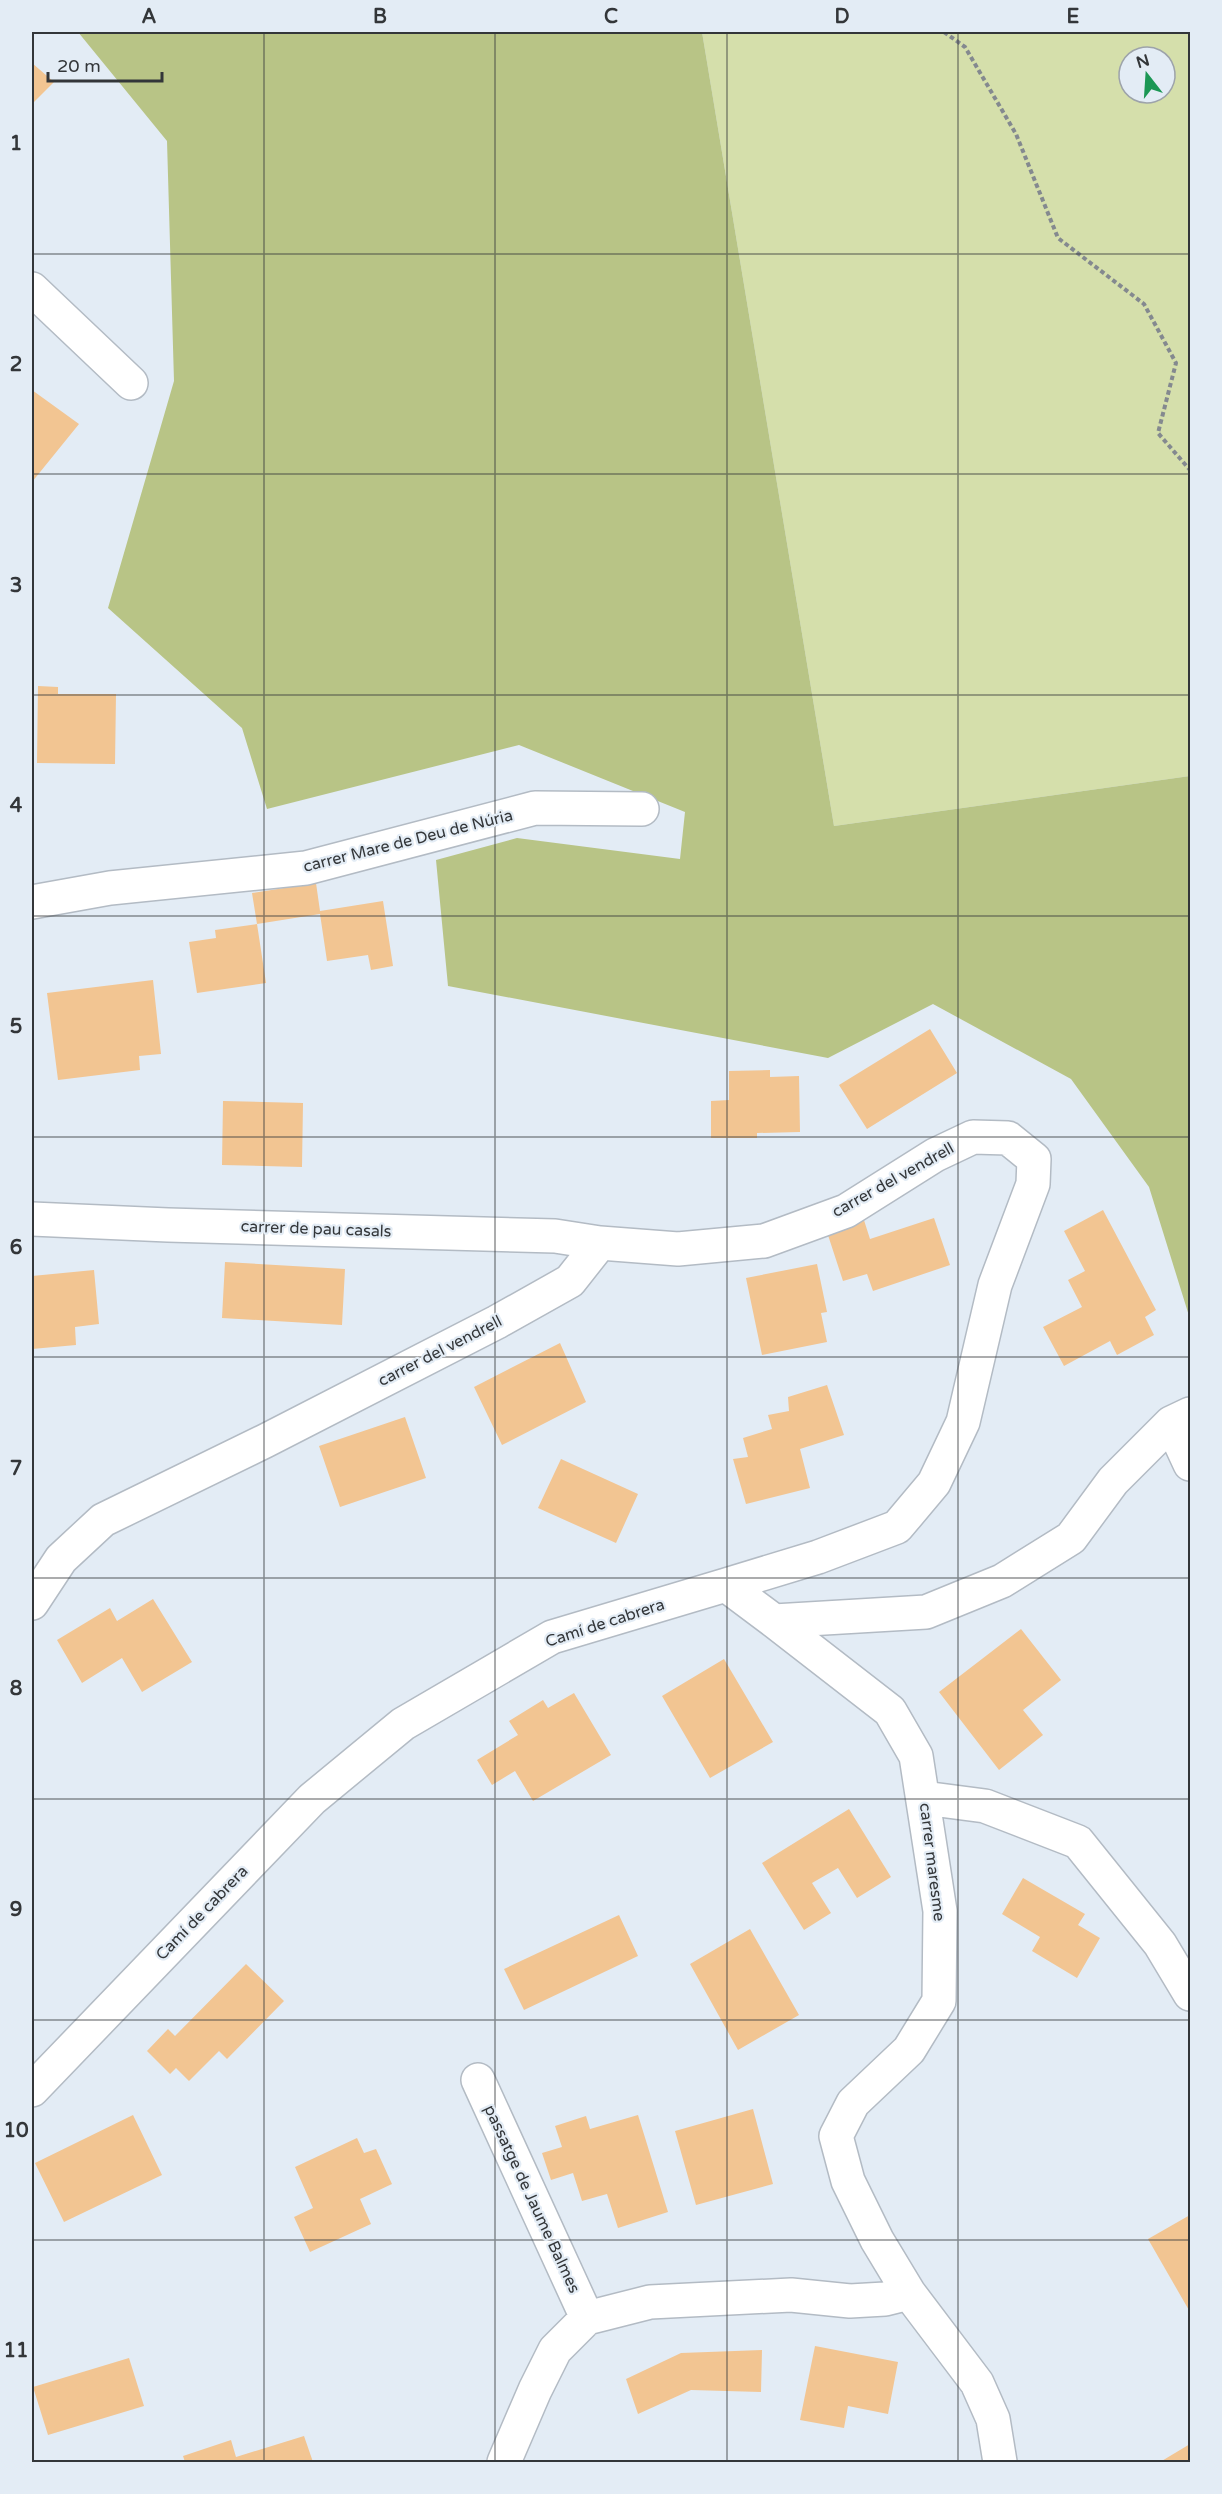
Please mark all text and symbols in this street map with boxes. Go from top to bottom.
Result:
text: A [142,5,157,29]
text: B [373,5,387,29]
text: C [604,5,618,29]
text: D [834,5,850,29]
text: E [1067,5,1080,29]
scale bar [48,45,162,83]
north arrow [1117,45,1177,105]
text: N [1134,50,1152,73]
text: 20 m [57,55,101,77]
text: 1 [10,132,22,156]
text: 2 [10,353,22,377]
text: 3 [10,574,22,598]
text: 4 [10,794,23,818]
street label: carrer Mare de Deu de Núria [301,805,515,877]
text: 5 [10,1015,22,1039]
street label: carrer del vendrell [829,1138,957,1222]
street label: carrer de pau casals [240,1216,392,1242]
text: 6 [10,1236,22,1260]
street label: carrer del vendrell [375,1311,505,1391]
text: 7 [10,1457,22,1481]
street label: Camí de cabrera [543,1594,667,1652]
text: 8 [10,1677,22,1701]
street label: carrer maresme [915,1802,949,1922]
street label: Camí de cabrera [152,1861,252,1965]
text: 9 [10,1898,22,1922]
street label: passatge de Jaume Balmes [480,2102,584,2296]
text: 10 [3,2119,29,2143]
text: 11 [3,2339,29,2363]

